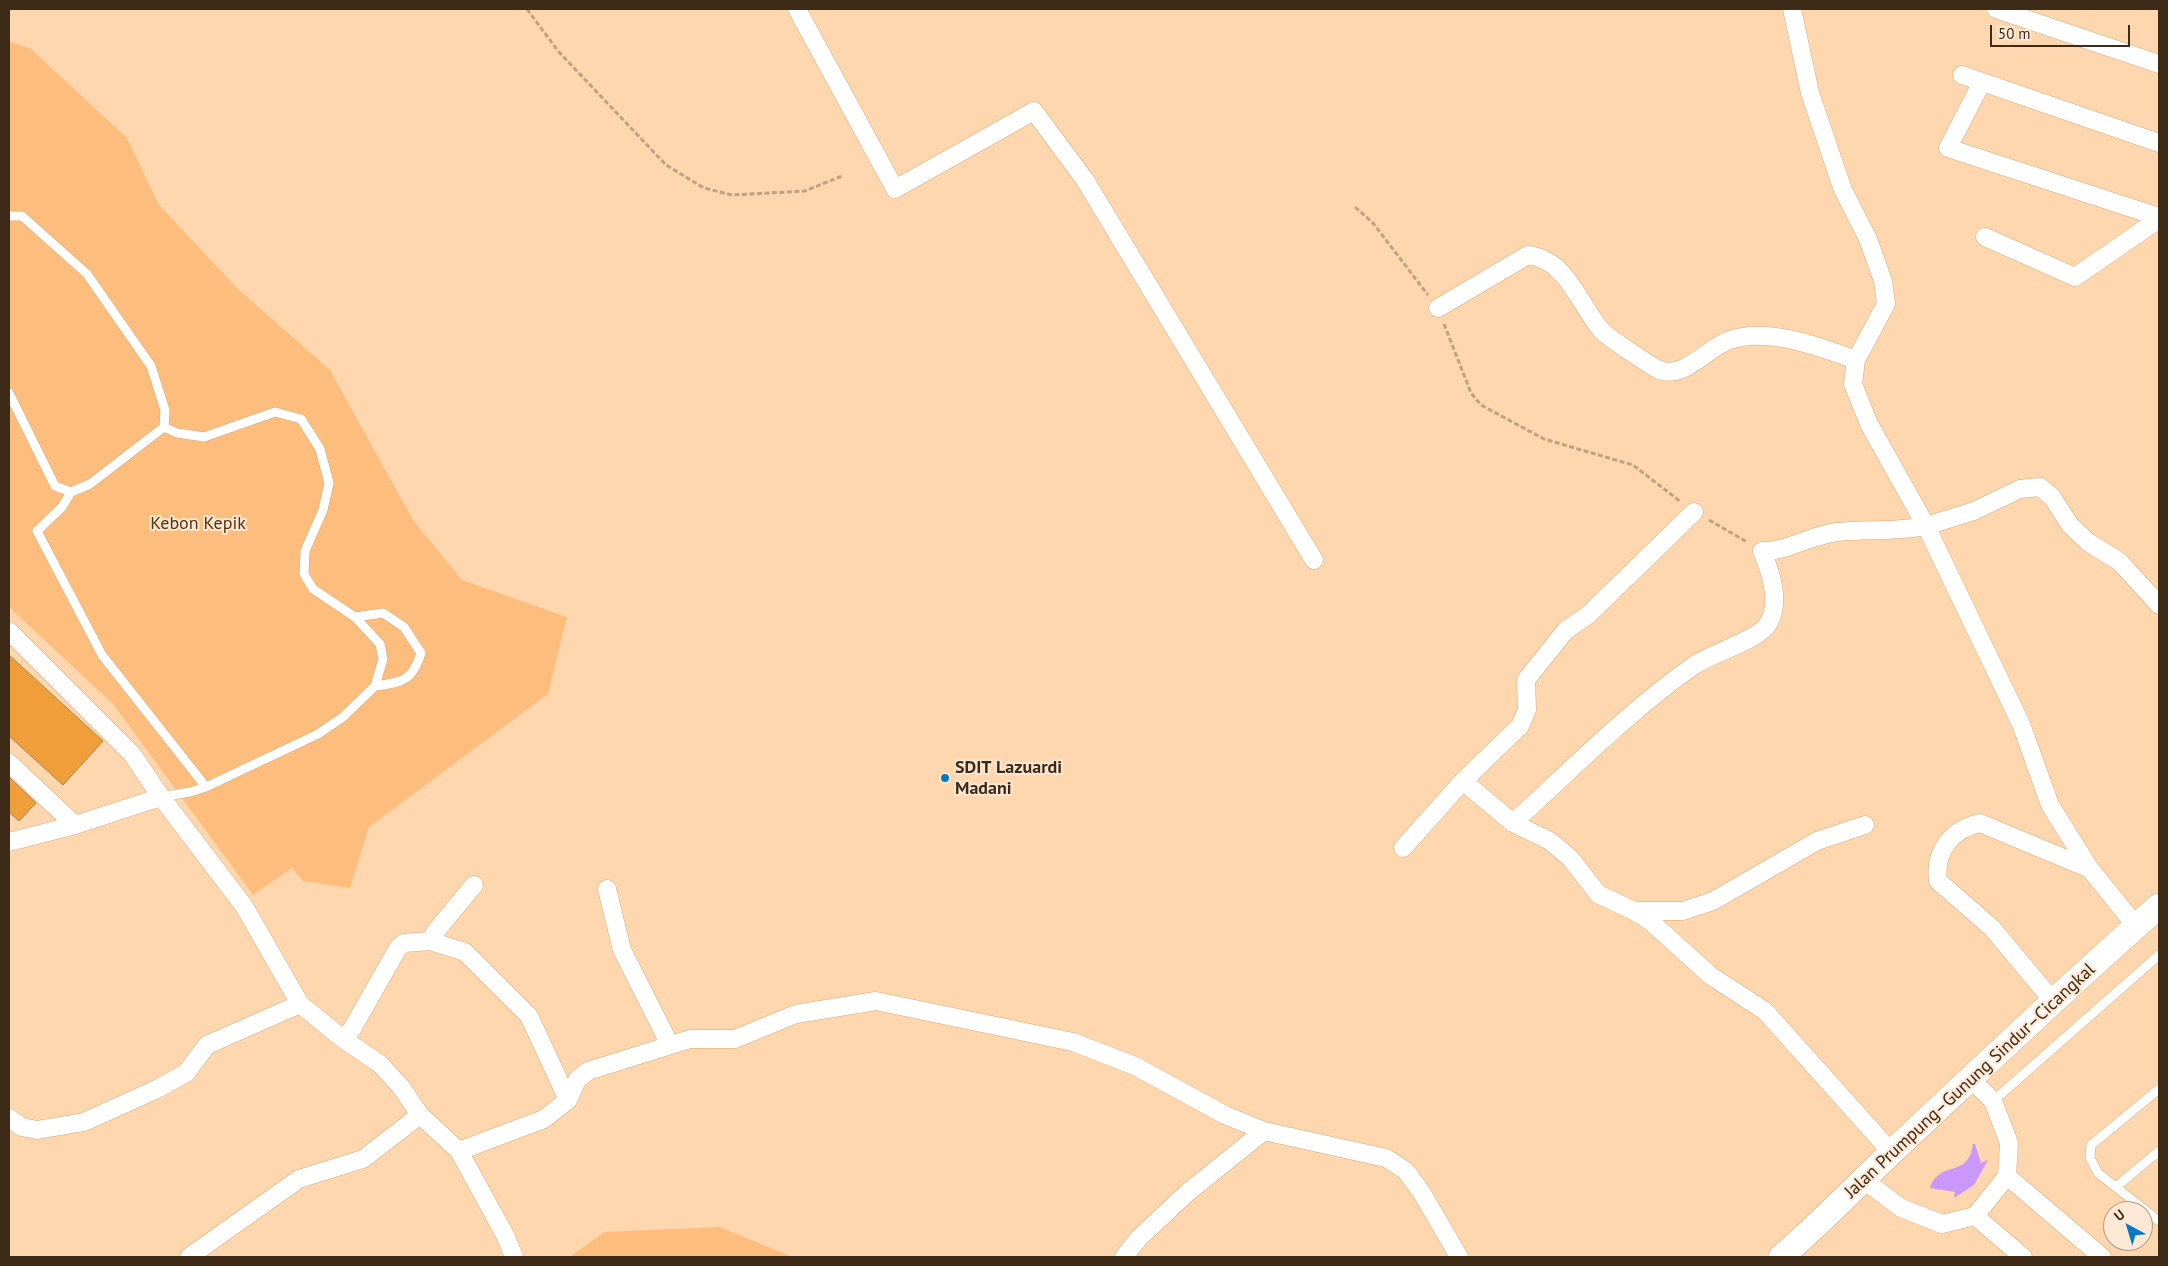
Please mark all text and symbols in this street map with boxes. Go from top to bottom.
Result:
scale bar [1993,15,2133,47]
text: 50 m [1998,24,2031,43]
park label: Kebon Kepik [150,513,246,535]
place label: SDIT Lazuardi Madani [955,757,1062,800]
marker: SDIT Lazuardi Madani [939,772,951,784]
street label: Jalan Prumpung–Gunung Sindur–Cicangkal [1840,959,2100,1203]
north arrow [2103,1201,2153,1251]
text: U [2110,1205,2128,1225]

